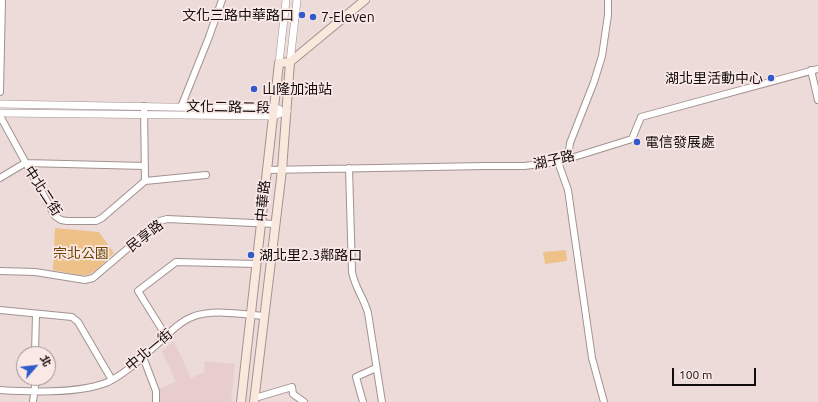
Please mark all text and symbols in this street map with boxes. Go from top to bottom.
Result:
place label: 文化三路中華路口 [182,7,294,23]
place label: 7-Eleven [321,9,375,25]
marker: 文化三路中華路口 [297,10,307,20]
marker: 7-Eleven [308,12,318,22]
place label: 湖北里活動中心 [665,70,763,86]
marker: 湖北里活動中心 [766,73,776,83]
place label: 山隆加油站 [262,81,332,97]
marker: 山隆加油站 [249,84,259,94]
street label: 文化二路二段 [186,98,270,116]
place label: 電信發展處 [645,134,715,150]
marker: 電信發展處 [632,137,642,147]
street label: 湖子路 [532,147,576,173]
street label: 中北二街 [21,163,65,219]
street label: 中華路 [252,179,274,223]
street label: 民享路 [123,216,167,256]
park label: 宗北公園 [53,245,109,261]
place label: 湖北里2.3鄰路口 [259,247,362,263]
marker: 湖北里2.3鄰路口 [246,250,256,260]
street label: 中北一街 [122,326,176,374]
north arrow [16,346,56,386]
text: 北 [38,353,54,369]
scale bar [674,360,758,386]
text: 100 m [679,368,712,381]

